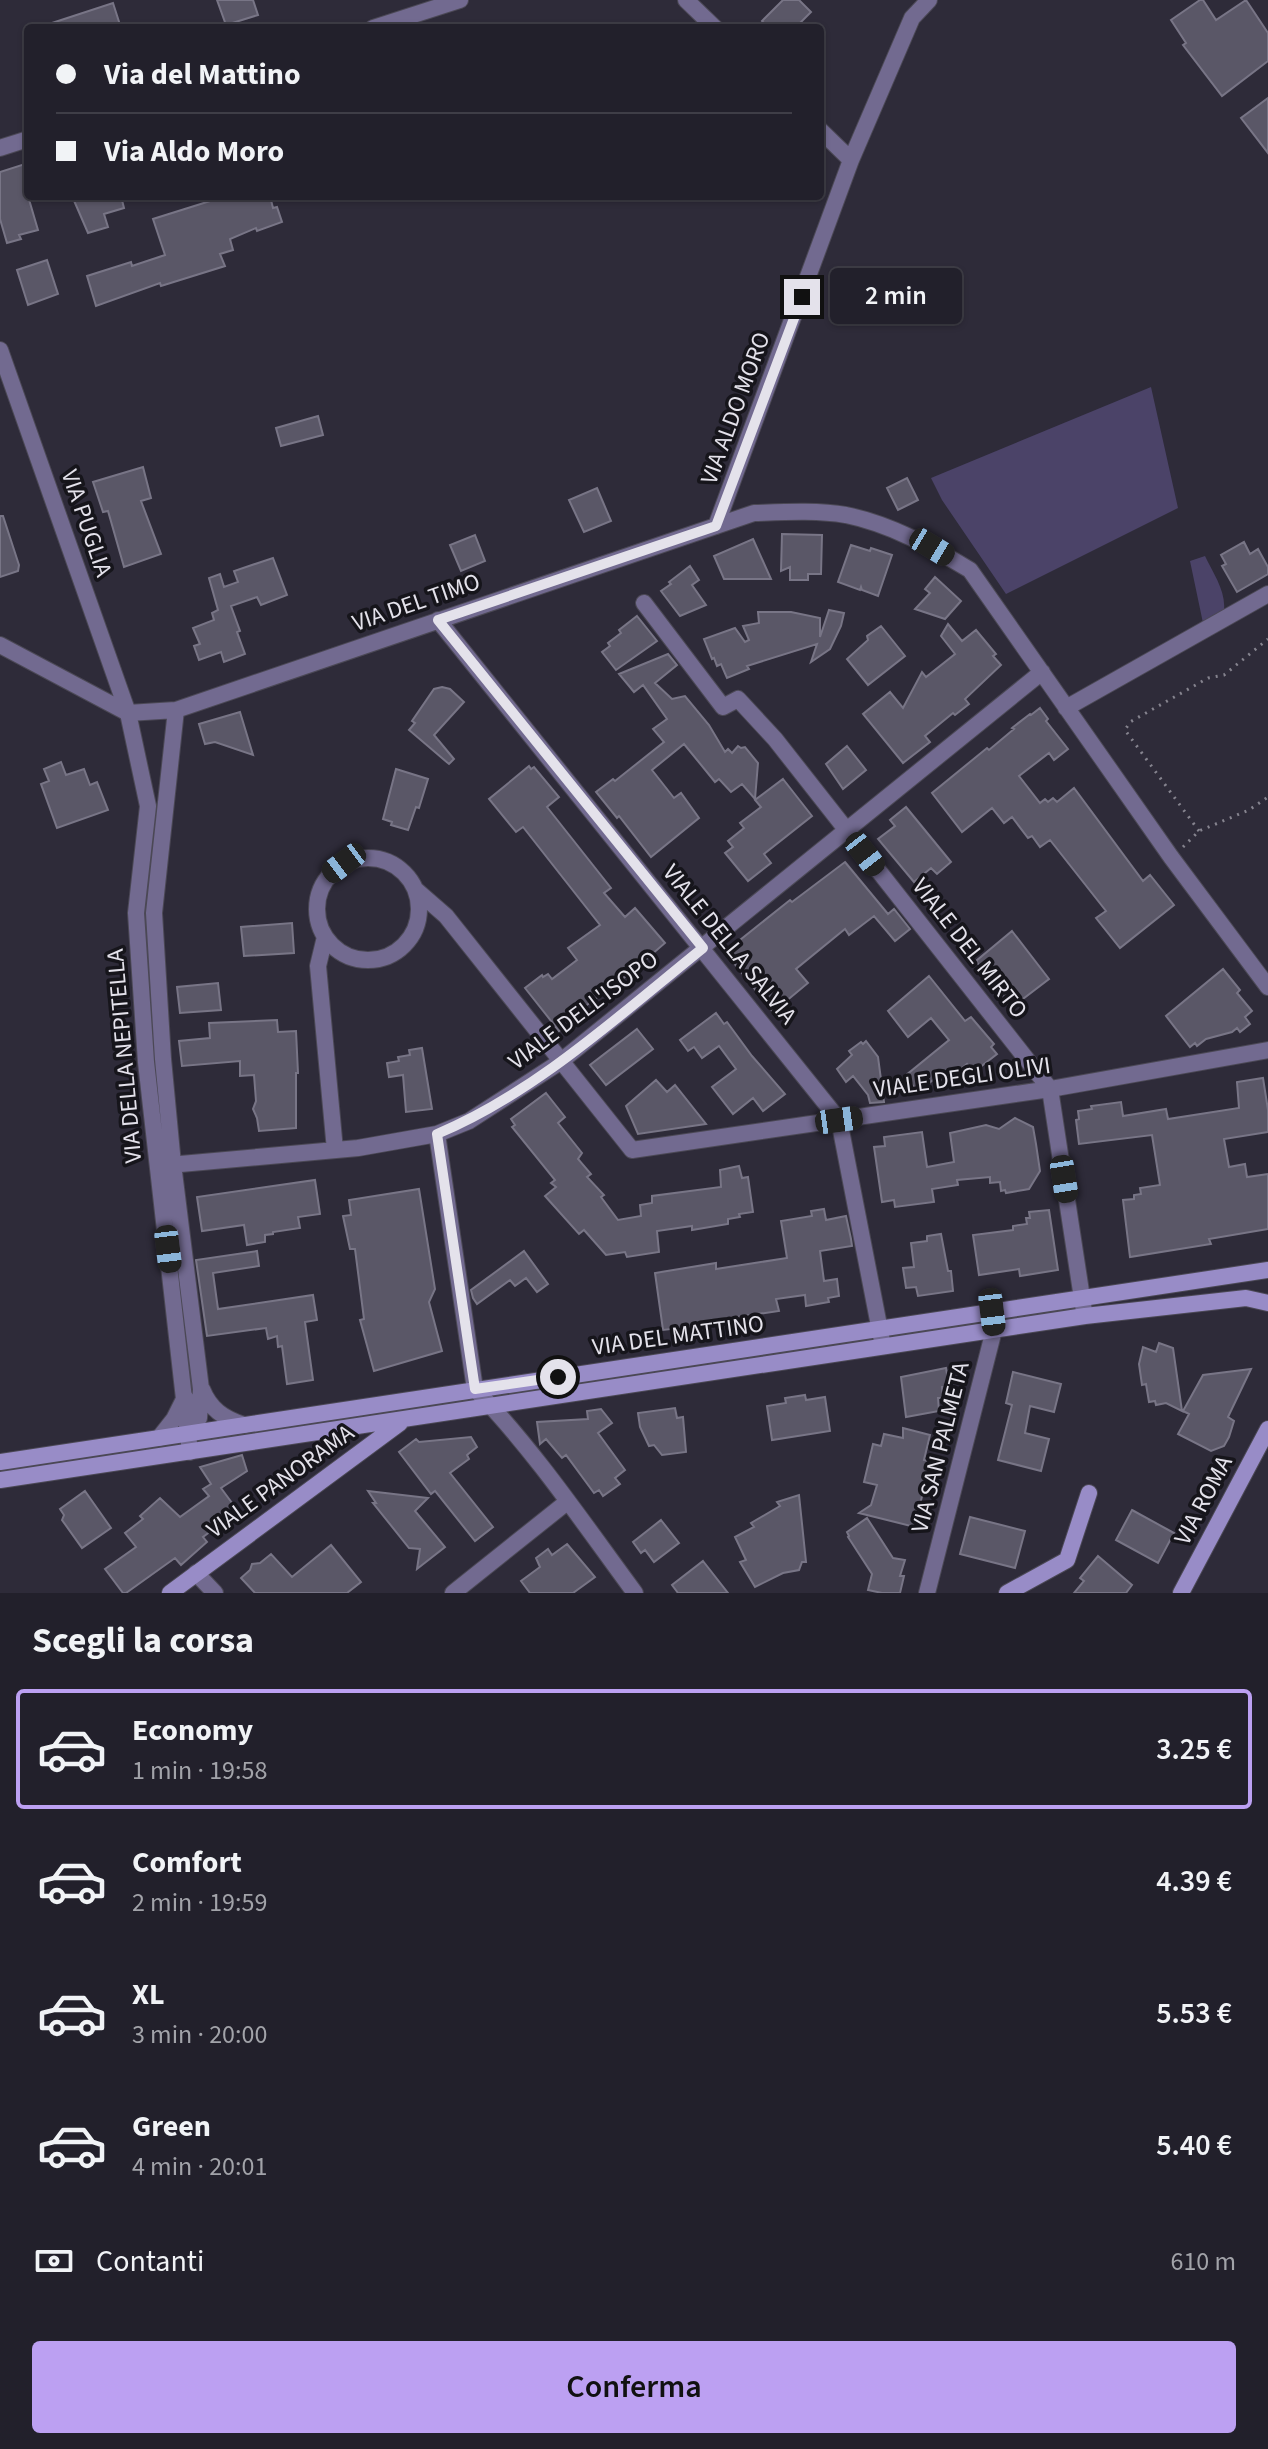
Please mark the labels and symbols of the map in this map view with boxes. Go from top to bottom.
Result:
callout: 2 min [830,269,962,325]
route end [784,279,820,315]
street label: VIA ALDO MORO [692,327,779,489]
street label: VIA PUGLIA [52,465,121,582]
car [905,524,959,570]
street label: VIA DEL TIMO [348,564,485,641]
car [841,828,889,880]
car [318,839,370,887]
street label: VIALE DELLA SALVIA [654,857,805,1032]
street label: VIALE DEL MIRTO [903,871,1036,1026]
street label: VIALE DELL'ISOPO [501,942,666,1079]
street label: VIA DELLA NEPITELLA [98,947,151,1165]
street label: VIALE DEGLI OLIVI [871,1048,1053,1107]
car [814,1105,864,1135]
car [1048,1153,1080,1205]
car [153,1224,183,1274]
car [977,1287,1007,1337]
street label: VIA DEL MATTINO [590,1306,766,1365]
street label: VIA SAN PALMETA [902,1358,979,1536]
route start [540,1359,576,1395]
street label: VIALE PANORAMA [199,1416,361,1547]
street label: VIA ROMA [1165,1449,1242,1551]

